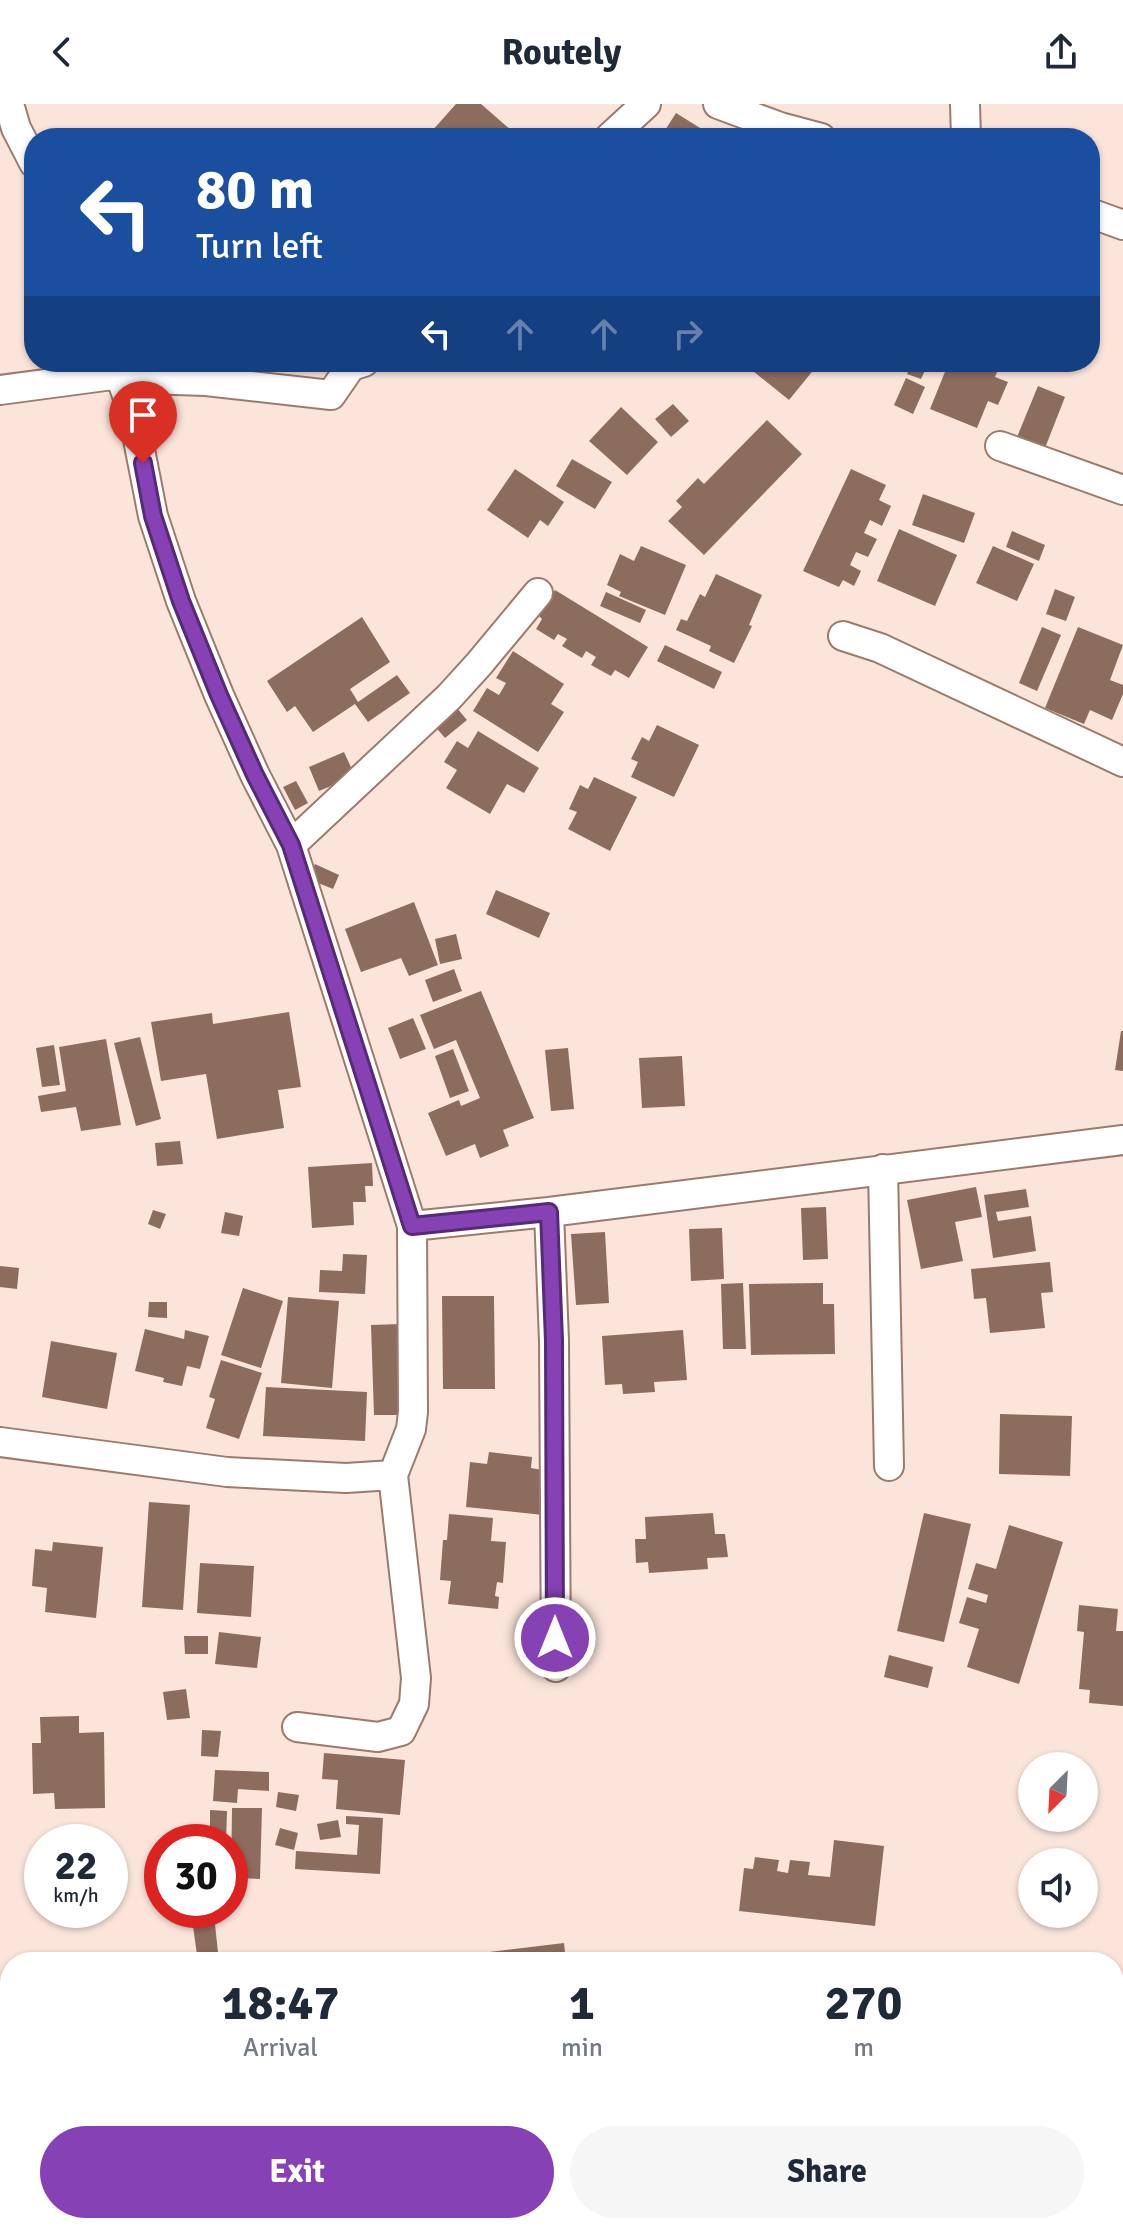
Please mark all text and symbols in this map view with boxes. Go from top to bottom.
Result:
icon: back [40,30,84,74]
text: Routely [502,30,621,75]
icon: share [1039,30,1083,74]
text: 80 m [196,155,314,224]
icon: left [64,160,168,264]
text: Turn left [196,224,323,269]
icon: left [414,312,458,356]
icon: ahead [498,312,542,356]
icon: ahead [582,312,626,356]
icon: right [666,312,710,356]
pin [109,381,177,463]
icon: arrive [121,393,165,437]
position arrow [513,1596,597,1680]
north arrow [1018,1752,1098,1832]
map controls [1018,1752,1098,1928]
speed limit sign: 30 [144,1824,248,1928]
text: 22 [54,1841,98,1891]
button: sound [1018,1848,1098,1928]
text: km/h [53,1883,99,1908]
text: 18:47 [222,1974,339,2033]
text: 1 [569,1974,595,2033]
text: 270 [825,1974,902,2033]
text: Arrival [243,2032,318,2064]
text: min [561,2032,603,2064]
text: m [853,2032,874,2064]
button: Exit [40,2126,554,2218]
button: Share [570,2126,1084,2218]

